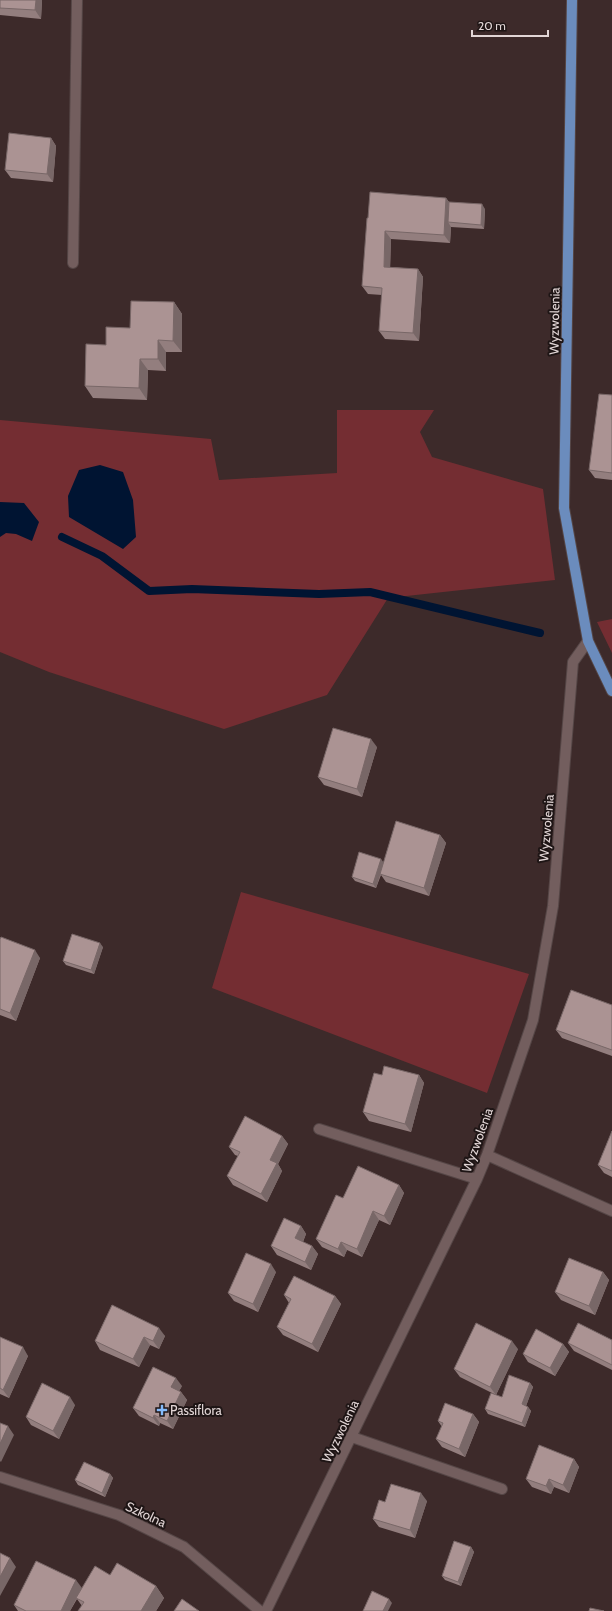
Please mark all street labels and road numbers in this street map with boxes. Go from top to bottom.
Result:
street label: Wyzwolenia [545,286,563,355]
street label: Wyzwolenia [535,793,557,862]
street label: Wyzwolenia [458,1105,496,1174]
street label: Wyzwolenia [318,1397,362,1465]
street label: Szkolna [123,1498,169,1531]

